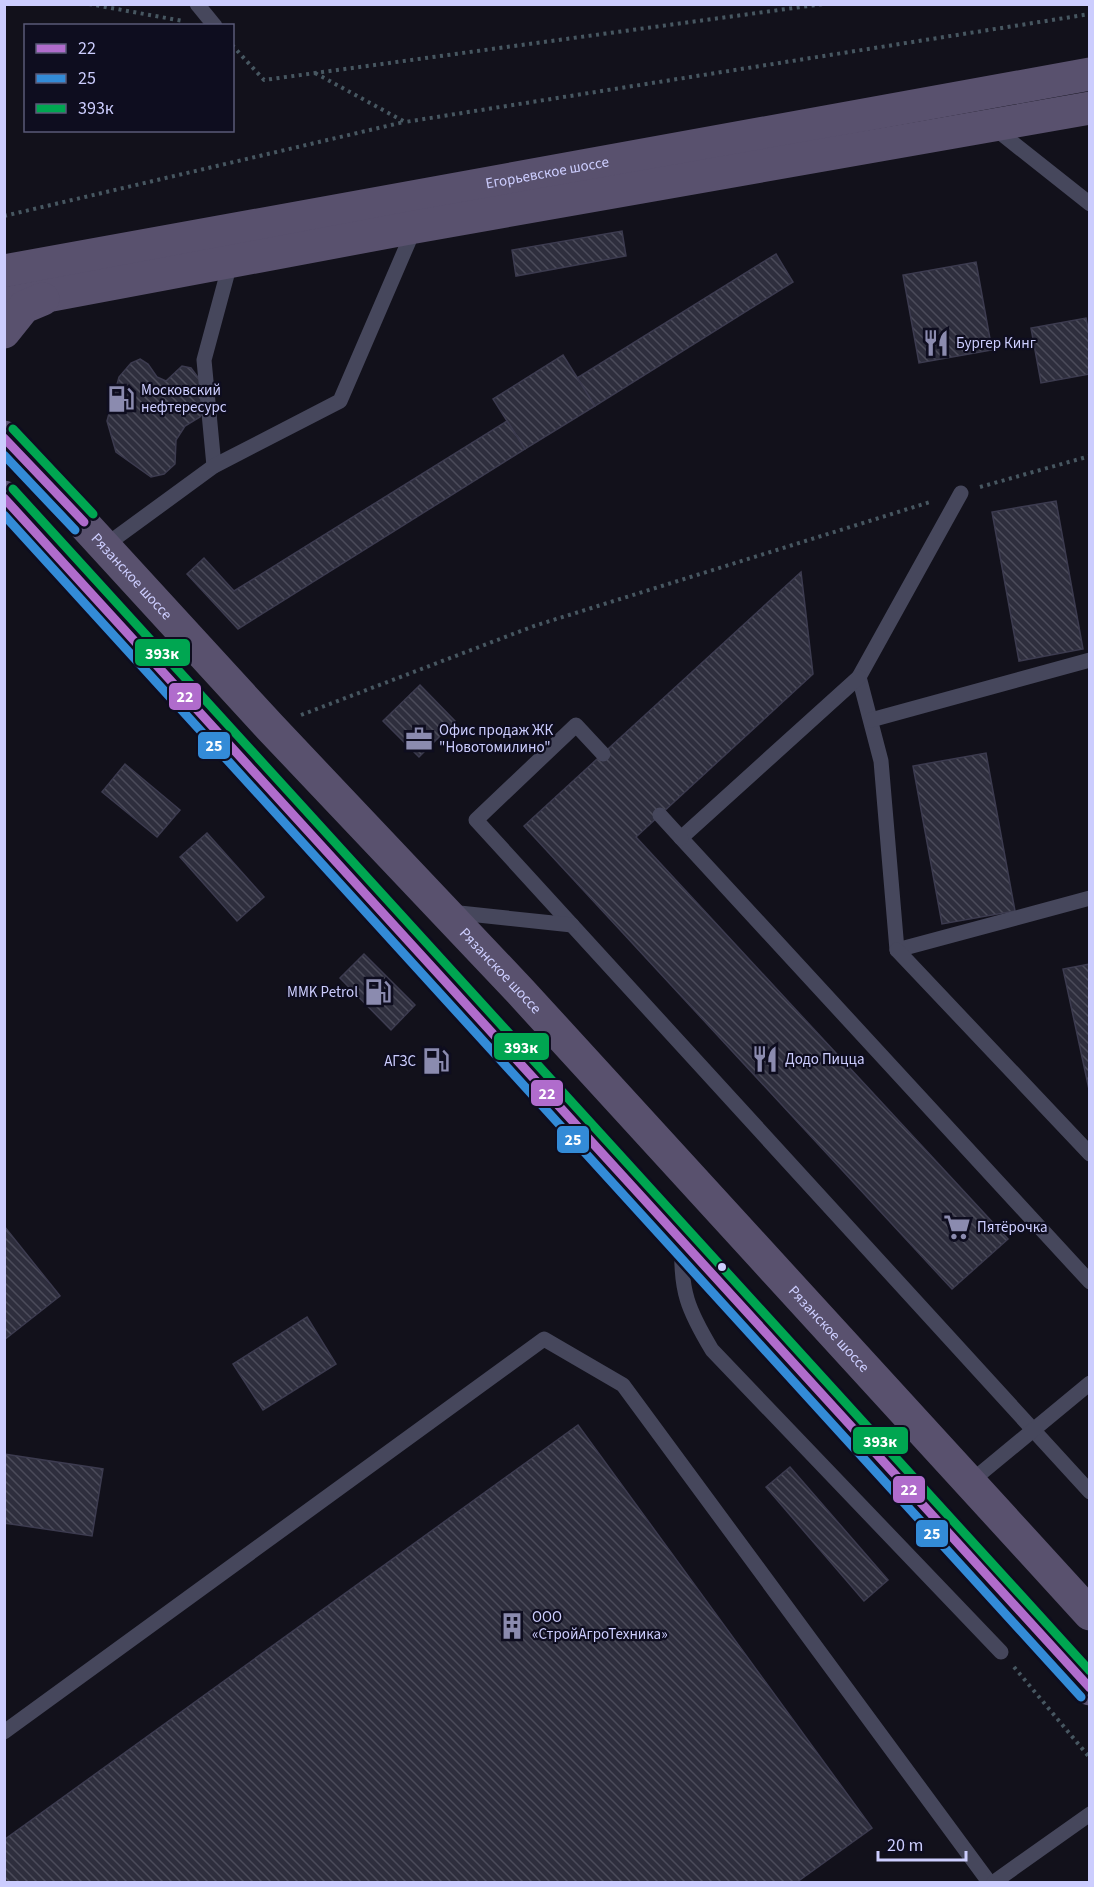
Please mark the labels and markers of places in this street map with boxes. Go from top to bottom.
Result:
restaurant icon: Бургер Кинг [921,328,951,358]
place label: Бургер Кинг [956,333,1036,354]
place label: Московский нефтересурс [141,380,227,418]
fuel station icon: Московский нефтересурс [106,384,136,414]
place label: Офис продаж ЖК "Новотомилино" [439,720,553,758]
office icon: Офис продаж ЖК "Новотомилино" [404,724,434,754]
fuel station icon: MMK Petrol [363,977,393,1007]
place label: MMK Petrol [287,982,358,1003]
restaurant icon: Додо Пицца [750,1044,780,1074]
fuel station icon: АГЗС [421,1046,451,1076]
place label: Додо Пицца [785,1049,864,1070]
place label: АГЗС [384,1051,416,1072]
supermarket icon: Пятёрочка [942,1212,972,1242]
place label: Пятёрочка [977,1217,1048,1238]
unlabelled marker [716,1261,728,1273]
place label: ООО «СтройАгроТехника» [532,1607,668,1645]
building icon: ООО «СтройАгроТехника» [497,1611,527,1641]

